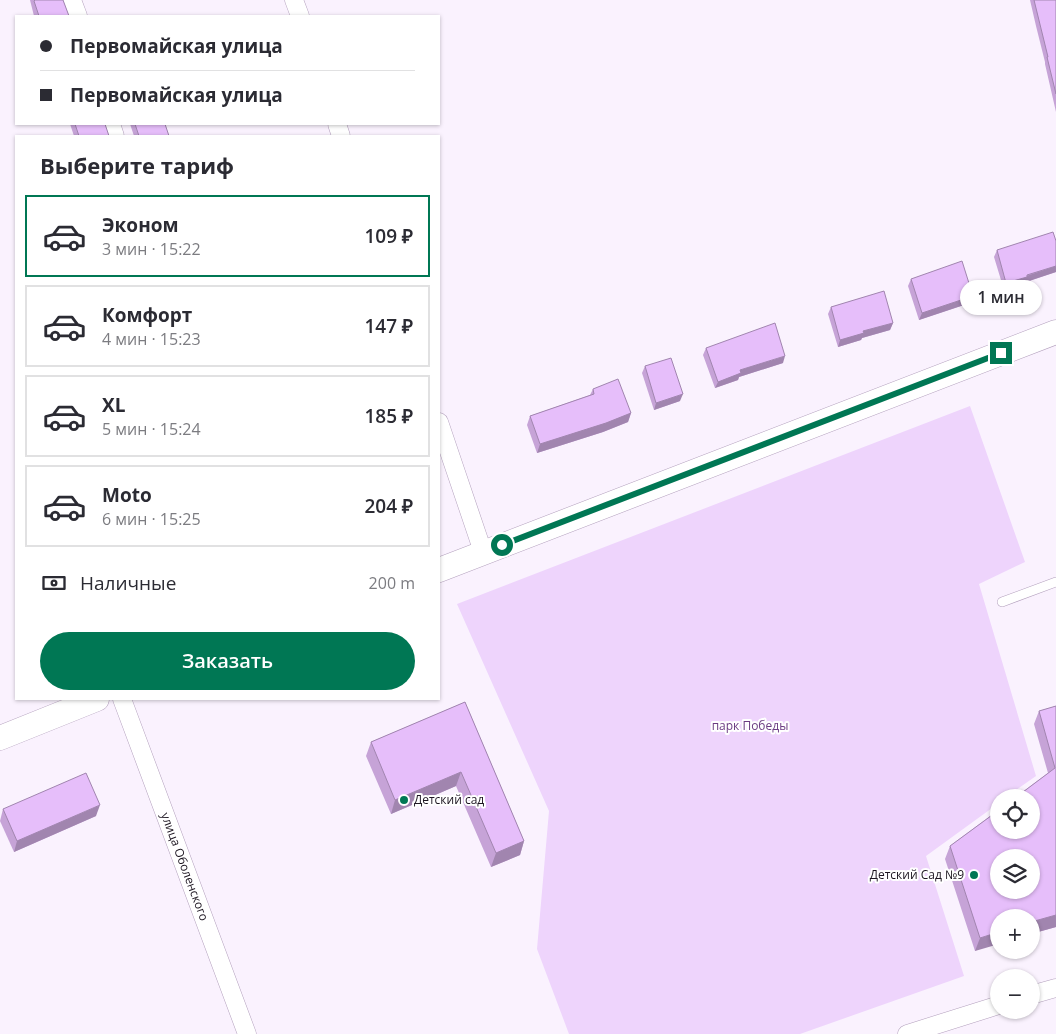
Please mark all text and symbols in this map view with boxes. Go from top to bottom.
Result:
text: Первомайская улица [70,33,283,59]
text: Первомайская улица [70,82,283,108]
text: Выберите тариф [40,150,234,180]
text: Эконом [102,212,179,238]
icon: car [42,214,87,259]
text: 109 ₽ [364,223,413,249]
text: 3 мин · 15:22 [102,238,201,260]
callout: 1 мин [960,280,1042,316]
text: 1 мин [977,286,1025,308]
text: Комфорт [102,302,192,328]
icon: car [42,304,87,349]
text: 147 ₽ [364,313,413,339]
text: 4 мин · 15:23 [102,328,201,350]
route end [990,342,1012,364]
text: XL [102,392,125,418]
icon: car [42,394,87,439]
text: 185 ₽ [364,403,413,429]
text: 5 мин · 15:24 [102,418,201,440]
text: Moto [102,482,152,508]
icon: car [42,484,87,529]
text: 204 ₽ [364,493,413,519]
text: 6 мин · 15:25 [102,508,201,530]
route start [491,534,513,556]
icon: cash [40,569,68,597]
text: Наличные [80,570,176,596]
text: 200 m [369,572,415,594]
button: Заказать [40,632,415,690]
park label: парк Победы [712,717,788,734]
map controls [990,789,1040,1019]
button: locate [990,789,1040,839]
place label: Детский сад [414,791,484,808]
marker: Детский сад [398,794,410,806]
street label: улица Оболенского [157,810,213,923]
button: layers [990,849,1040,899]
place label: Детский Сад №9 [870,866,964,883]
marker: Детский Сад №9 [968,869,980,881]
button: + [990,909,1040,959]
button: − [990,969,1040,1019]

